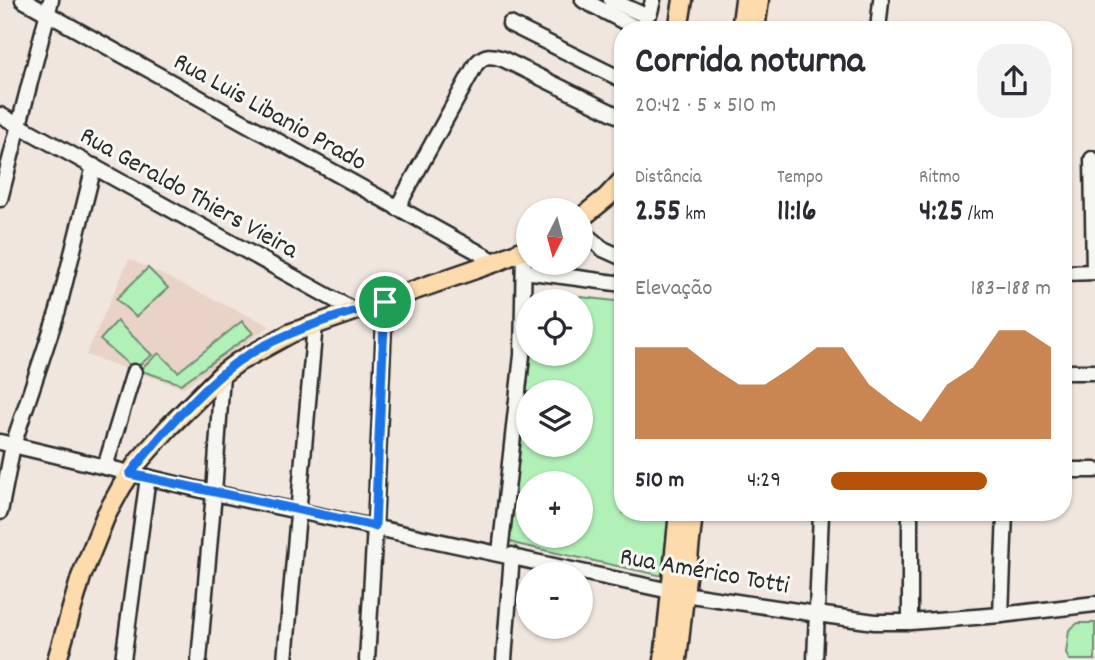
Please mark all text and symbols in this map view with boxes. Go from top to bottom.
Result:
text: Corrida noturna [635,36,865,91]
button: share [977,44,1051,118]
street label: Rua Luis Libanio Prado [166,45,373,182]
text: 20:42 · 5 × 510 m [635,90,776,123]
street label: Rua Geraldo Thiers Vieira [72,119,305,270]
text: Distância [635,165,702,192]
text: Tempo [777,165,823,192]
text: Ritmo [919,165,960,192]
text: 2.55 [635,192,681,235]
text: 11:16 [777,192,816,235]
text: 4:25 [919,192,963,235]
north arrow [516,198,593,275]
map controls [516,198,593,639]
text: km [681,202,706,229]
text: /km [963,202,994,229]
pin [355,272,415,332]
text: Elevação [635,273,712,306]
text: 183–188 m [971,273,1051,306]
icon: arrive [366,283,404,321]
button: locate [516,289,593,366]
button: layers [516,380,593,457]
text: 510 m [635,465,684,498]
text: 4:29 [747,465,781,498]
button: + [516,471,593,548]
street label: Rua Américo Totti [617,539,792,606]
button: − [516,562,593,639]

